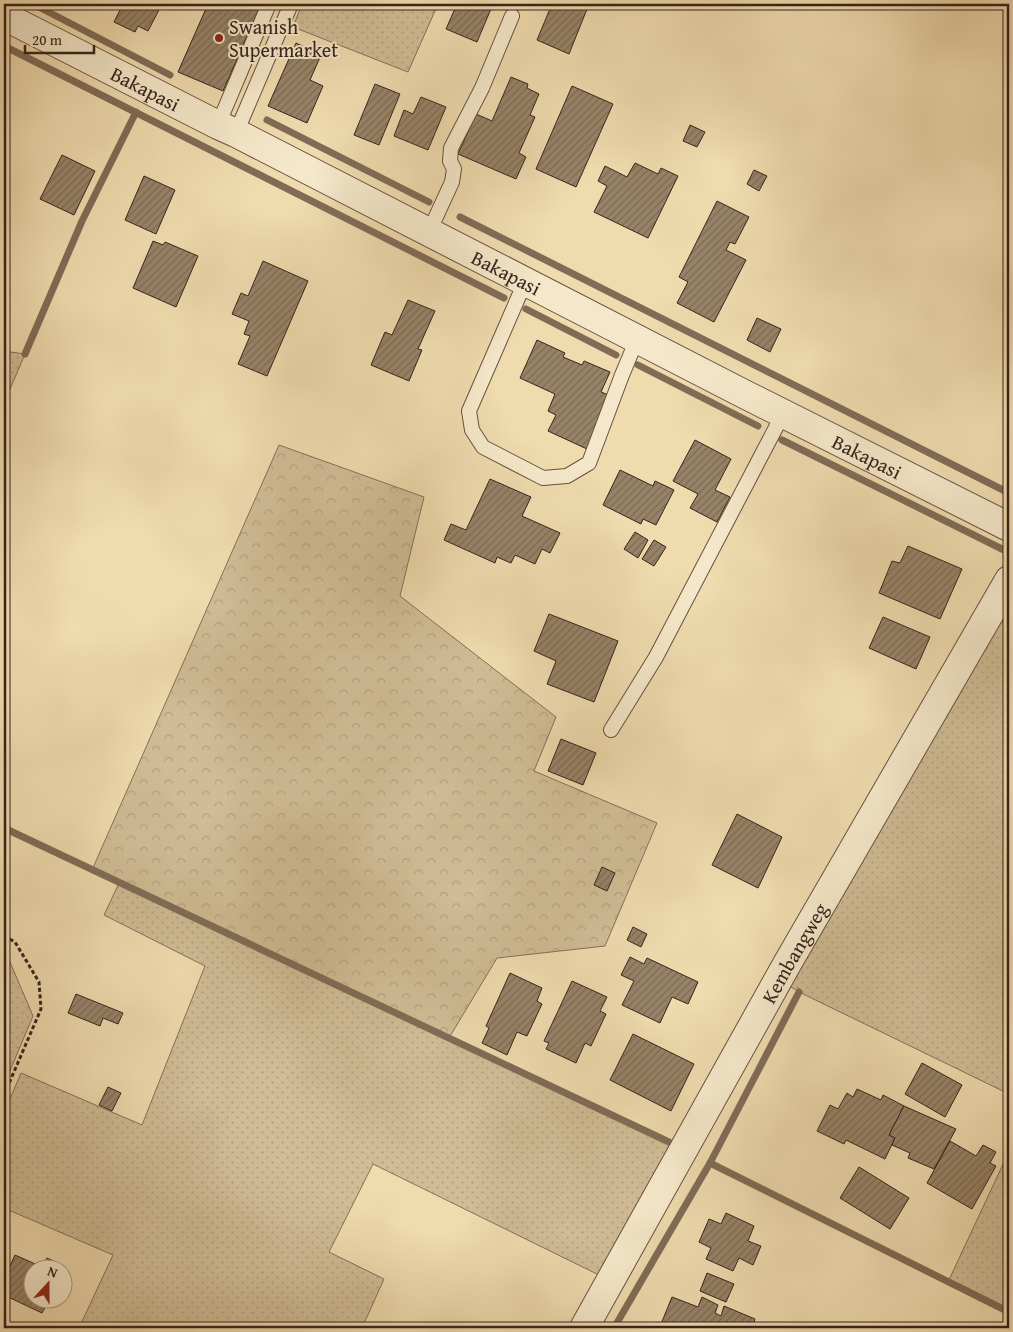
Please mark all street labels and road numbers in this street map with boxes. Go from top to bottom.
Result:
street label: Bakapasi [106,58,186,118]
street label: Bakapasi [467,242,547,302]
street label: Bakapasi [828,426,907,486]
street label: Kembangweg [754,897,834,1008]

